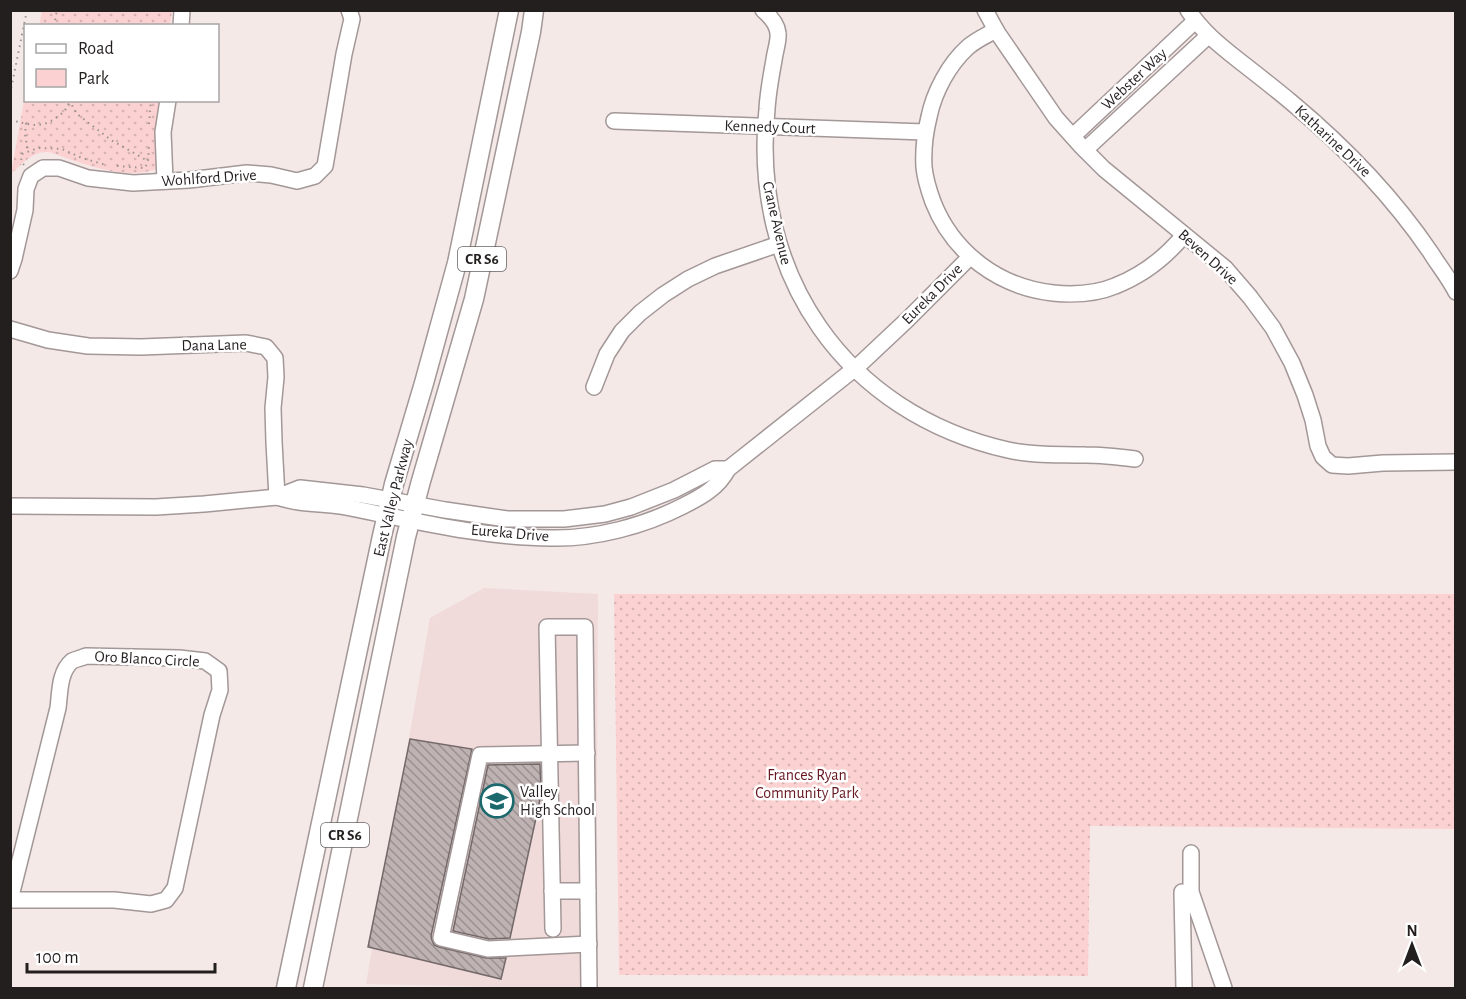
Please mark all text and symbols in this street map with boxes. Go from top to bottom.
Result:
legend [24,24,219,102]
text: Road [78,40,114,58]
street label: Webster Way [1098,45,1170,114]
text: Park [78,70,110,88]
street label: Katharine Drive [1292,102,1374,180]
street label: Kennedy Court [724,117,816,138]
street label: Wohlford Drive [161,167,257,189]
street label: Crane Avenue [760,180,794,266]
street label: Beven Drive [1175,226,1241,288]
road number: CR S6 [458,247,506,271]
street label: Eureka Drive [899,261,965,327]
street label: Dana Lane [181,336,247,354]
street label: East Valley Parkway [371,437,416,559]
street label: Eureka Drive [470,522,550,544]
street label: Oro Blanco Circle [94,648,200,670]
park label: Frances Ryan Community Park [755,767,859,802]
school or university icon: Valley High School [479,783,515,819]
place label: Valley High School [520,784,595,818]
road number: CR S6 [321,823,369,847]
north arrow [1382,915,1442,975]
text: N [1406,923,1418,939]
scale bar [27,936,214,974]
text: 100 m [36,949,79,967]

